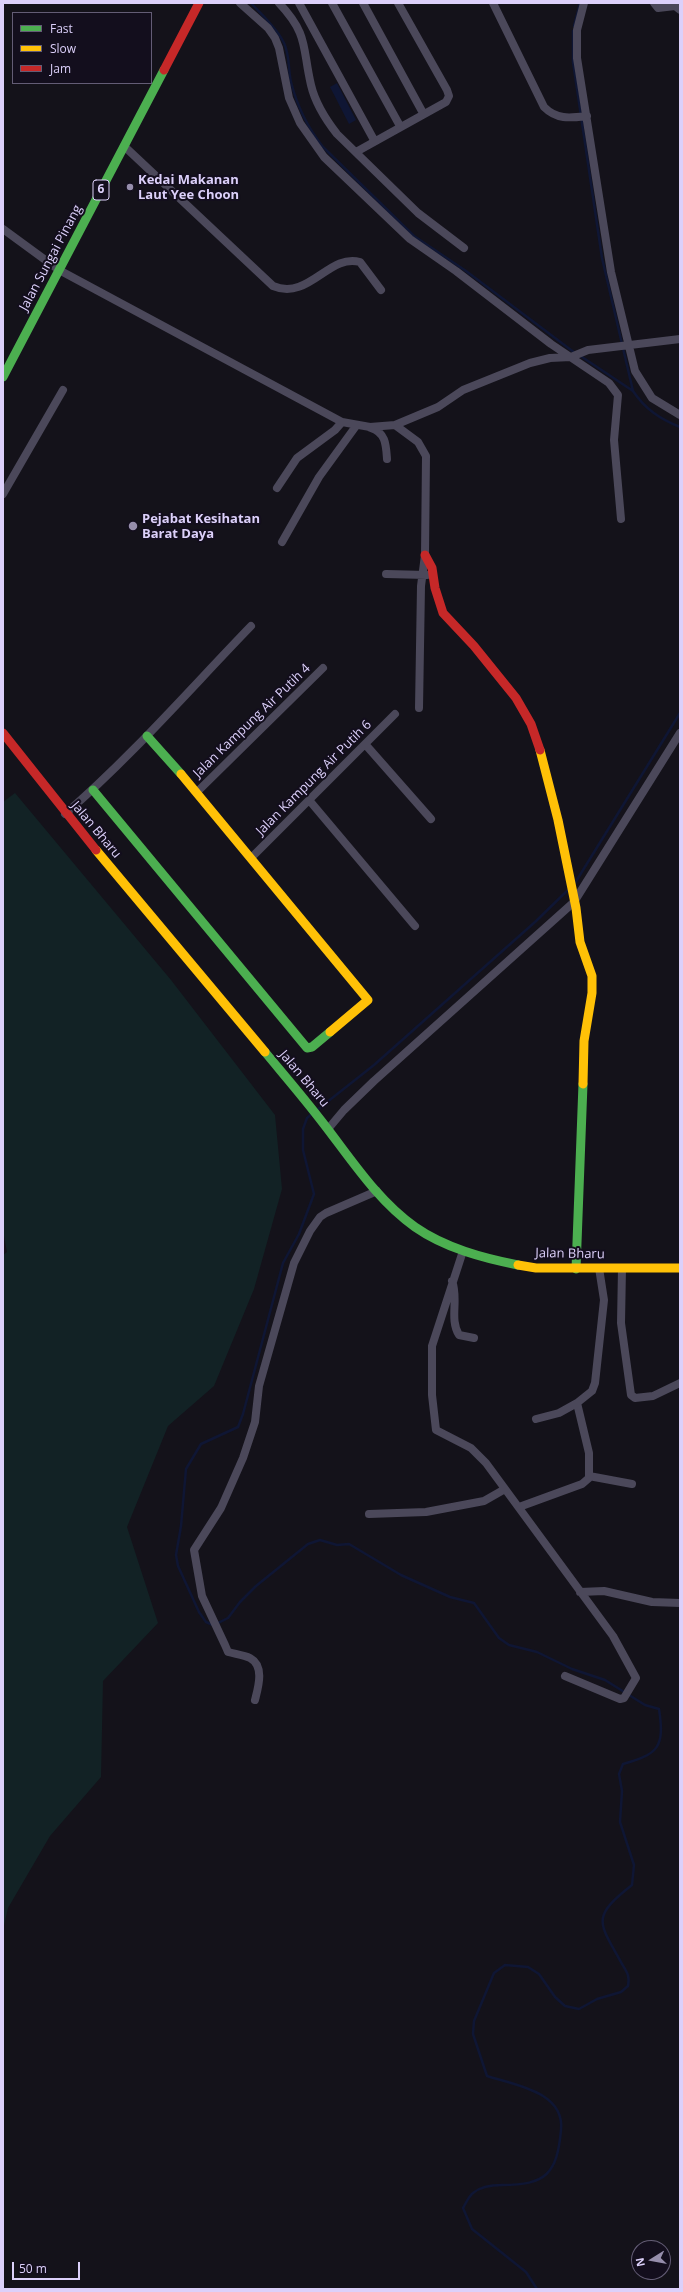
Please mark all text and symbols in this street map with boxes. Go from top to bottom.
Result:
legend [12,12,152,84]
text: Fast [50,20,73,37]
text: Slow [50,40,76,57]
text: Jam [50,60,71,77]
place label: Kedai Makanan Laut Yee Choon [138,172,239,203]
road number: 6 [93,180,109,200]
marker: Kedai Makanan Laut Yee Choon [125,182,135,192]
street label: Jalan Sungai Pinang [16,202,86,314]
place label: Pejabat Kesihatan Barat Daya [142,511,260,542]
marker: Pejabat Kesihatan Barat Daya [127,520,139,532]
street label: Jalan Kampung Air Putih 4 [190,661,314,781]
street label: Jalan Kampung Air Putih 6 [253,717,375,839]
street label: Jalan Bharu [68,798,124,862]
street label: Jalan Bharu [276,1047,332,1111]
street label: Jalan Bharu [535,1246,605,1262]
north arrow [631,2240,671,2280]
scale bar [14,2254,82,2280]
text: N [631,2256,648,2268]
text: 50 m [19,2260,47,2277]

